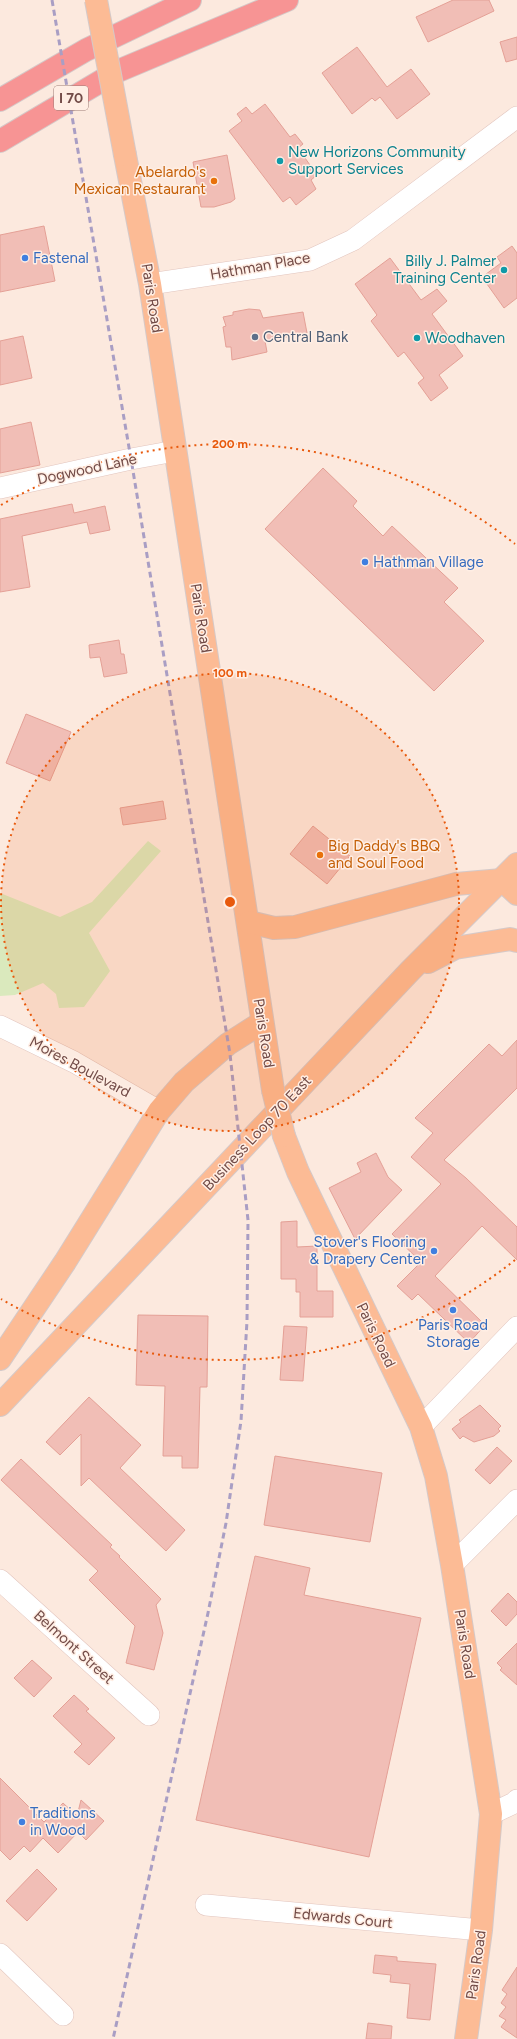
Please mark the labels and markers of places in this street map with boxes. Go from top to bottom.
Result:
place label: New Horizons Community Support Services [288,143,466,178]
marker: New Horizons Community Support Services [275,156,285,166]
place label: Abelardo's Mexican Restaurant [74,163,206,198]
marker: Abelardo's Mexican Restaurant [209,176,219,186]
place label: Fastenal [33,249,89,267]
place label: Billy J. Palmer Training Center [393,252,496,287]
marker: Fastenal [20,253,30,263]
marker: Billy J. Palmer Training Center [499,265,509,275]
place label: Central Bank [263,328,349,346]
place label: Woodhaven [425,329,505,347]
marker: Central Bank [250,332,260,342]
marker: Woodhaven [412,333,422,343]
place label: Hathman Village [373,553,484,571]
marker: Hathman Village [360,557,370,567]
place label: Big Daddy's BBQ and Soul Food [328,837,440,872]
marker: Big Daddy's BBQ and Soul Food [315,850,325,860]
centre of rings [223,895,237,909]
place label: Stover's Flooring & Drapery Center [310,1233,426,1268]
marker: Stover's Flooring & Drapery Center [429,1246,439,1256]
marker: Paris Road Storage [448,1305,458,1315]
place label: Paris Road Storage [418,1316,488,1351]
place label: Traditions in Wood [30,1804,96,1839]
marker: Traditions in Wood [17,1817,27,1827]

